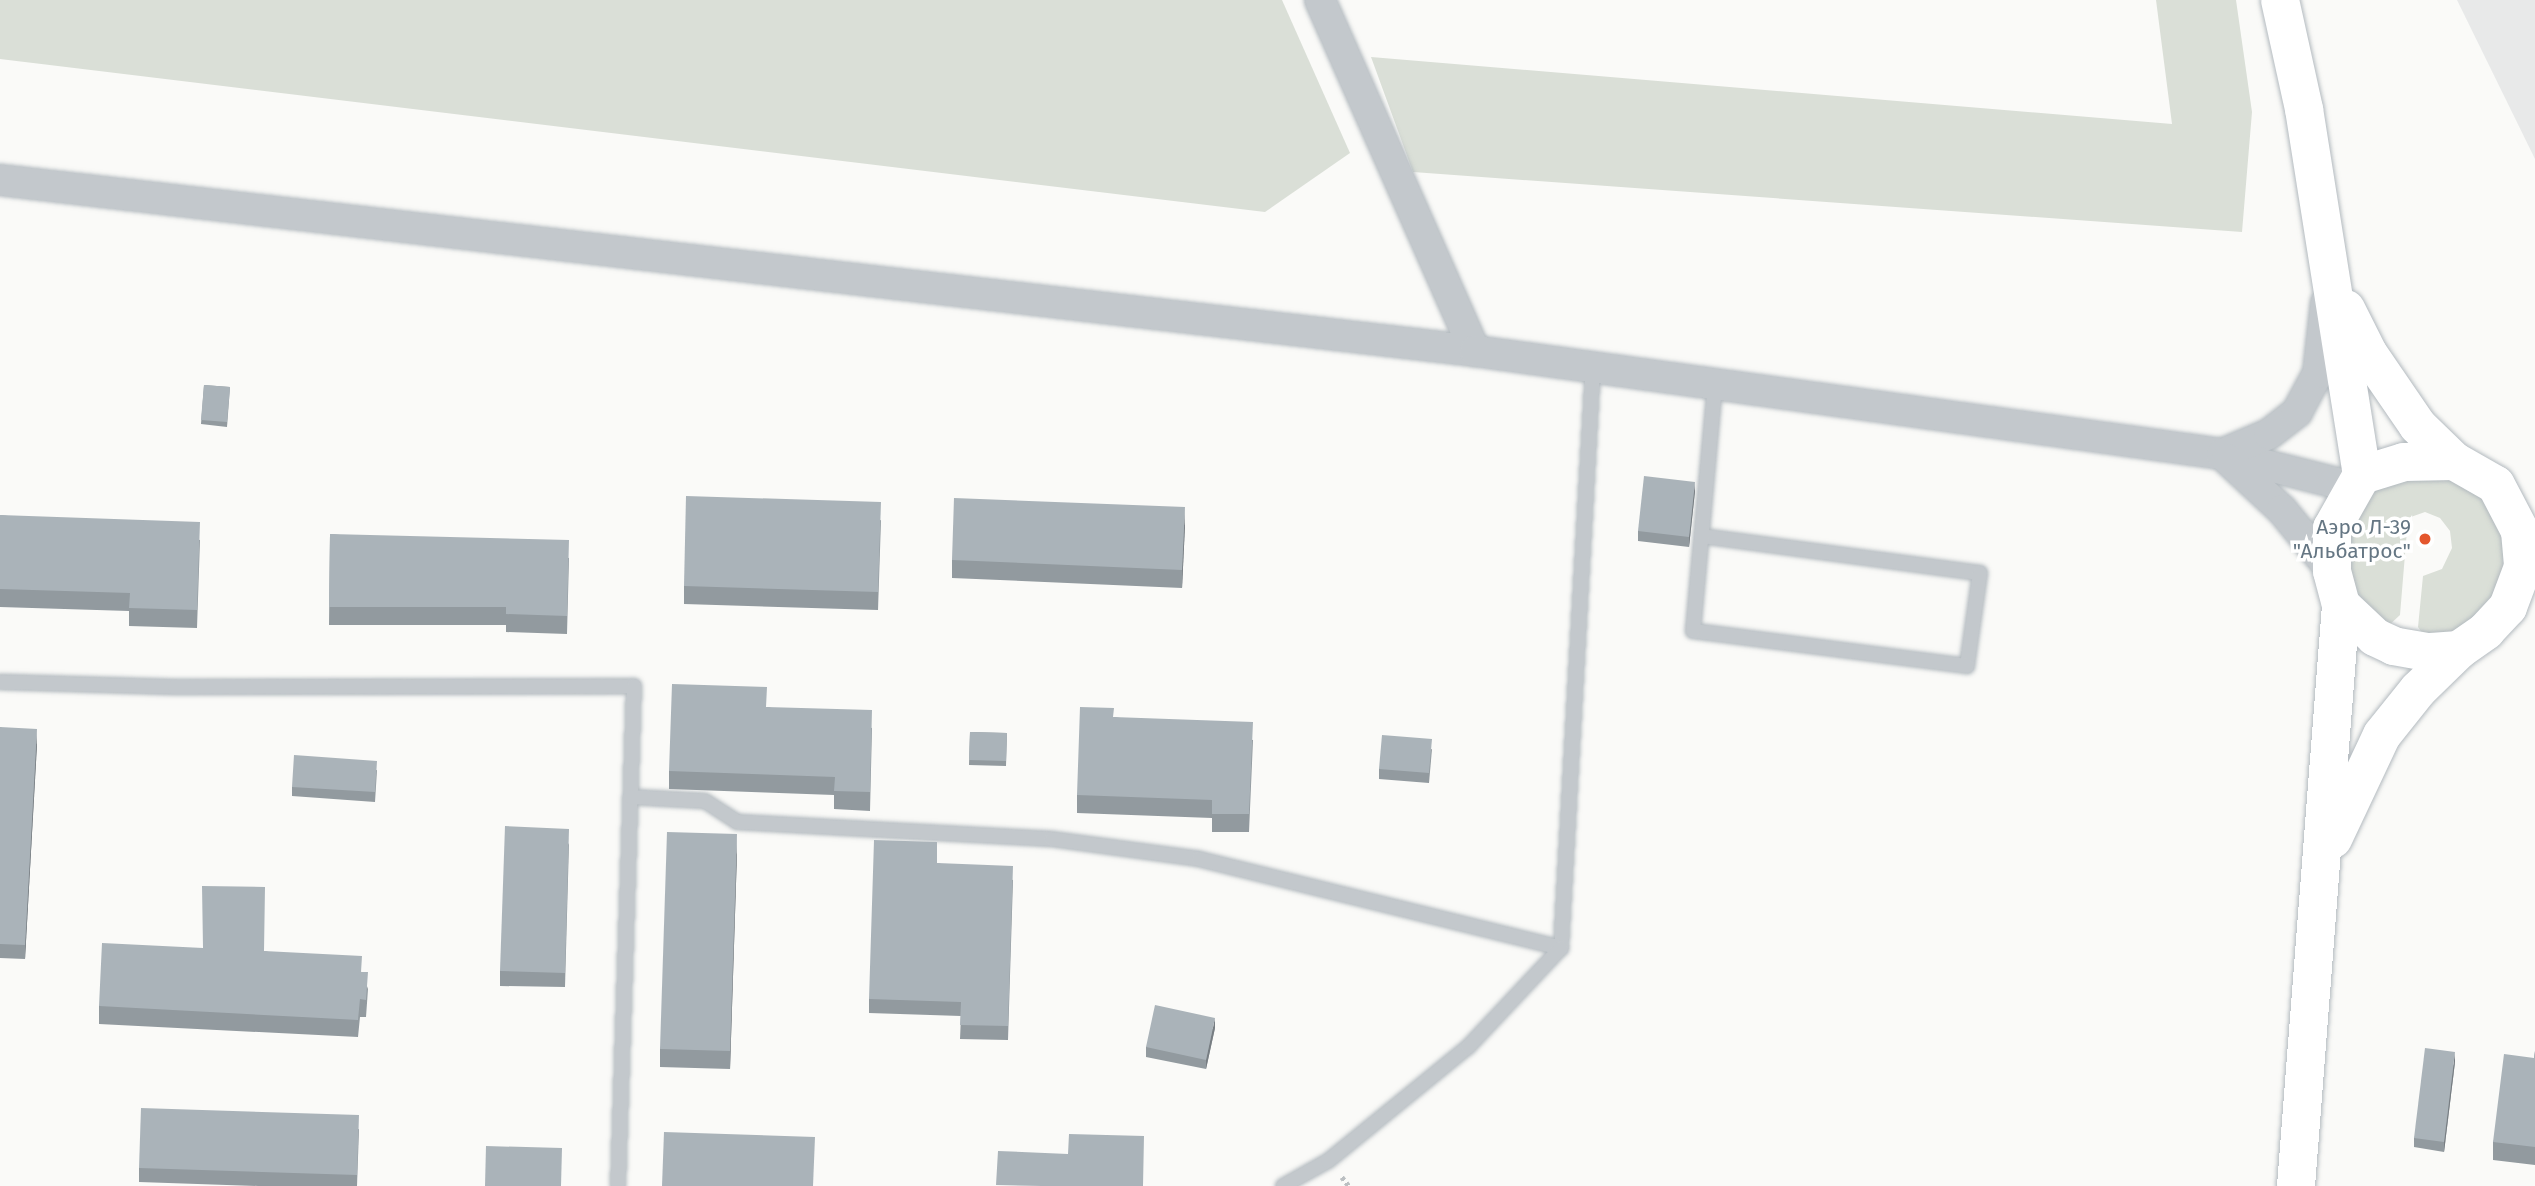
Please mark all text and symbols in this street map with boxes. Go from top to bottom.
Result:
place label: Аэро Л-39 "Альбатрос" [2293,514,2411,564]
marker: Аэро Л-39 "Альбатрос" [2417,531,2433,547]

